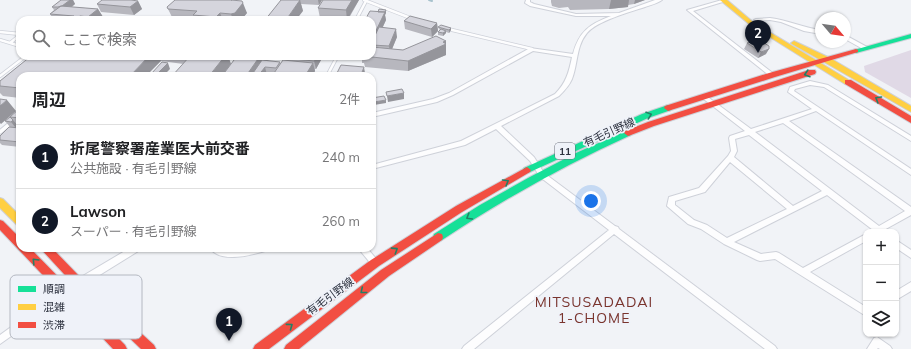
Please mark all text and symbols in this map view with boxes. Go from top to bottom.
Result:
north arrow [815,12,851,48]
search box [16,16,376,60]
pin: 2 [745,20,771,53]
icon: search [30,27,52,49]
text: ここで検索 [62,30,137,49]
one-way arrow [803,69,810,77]
text: 周辺 [32,89,66,110]
text: 2件 [339,91,360,107]
one-way arrow [875,97,882,104]
one-way arrow [645,111,652,119]
street label: 有毛引野線 [581,114,637,150]
text: 折尾警察署産業医大前交番 [70,139,250,158]
road number: 11 [555,143,575,159]
text: 1 [41,149,49,165]
text: 240 m [322,149,360,165]
text: 公共施設 · 有毛引野線 [70,160,197,176]
one-way arrow [502,179,509,186]
your location [581,191,601,211]
text: Lawson [70,202,126,221]
one-way arrow [466,212,473,219]
text: 2 [41,213,49,229]
text: 260 m [322,213,360,229]
text: スーパー · 有毛引野線 [70,223,197,239]
map controls [863,229,899,337]
button: + [863,229,899,265]
one-way arrow [391,248,398,255]
one-way arrow [32,258,40,266]
button: − [863,265,899,301]
street label: 有毛引野線 [304,274,356,318]
legend [10,275,142,339]
text: 順調 [43,282,65,296]
one-way arrow [360,286,367,293]
district label: MITSUSADADAI 1-CHOME [535,293,653,327]
text: 混雑 [43,300,65,314]
button: layers [863,301,899,337]
pin: 1 [216,308,242,341]
text: 渋滞 [43,318,65,332]
one-way arrow [286,323,293,331]

